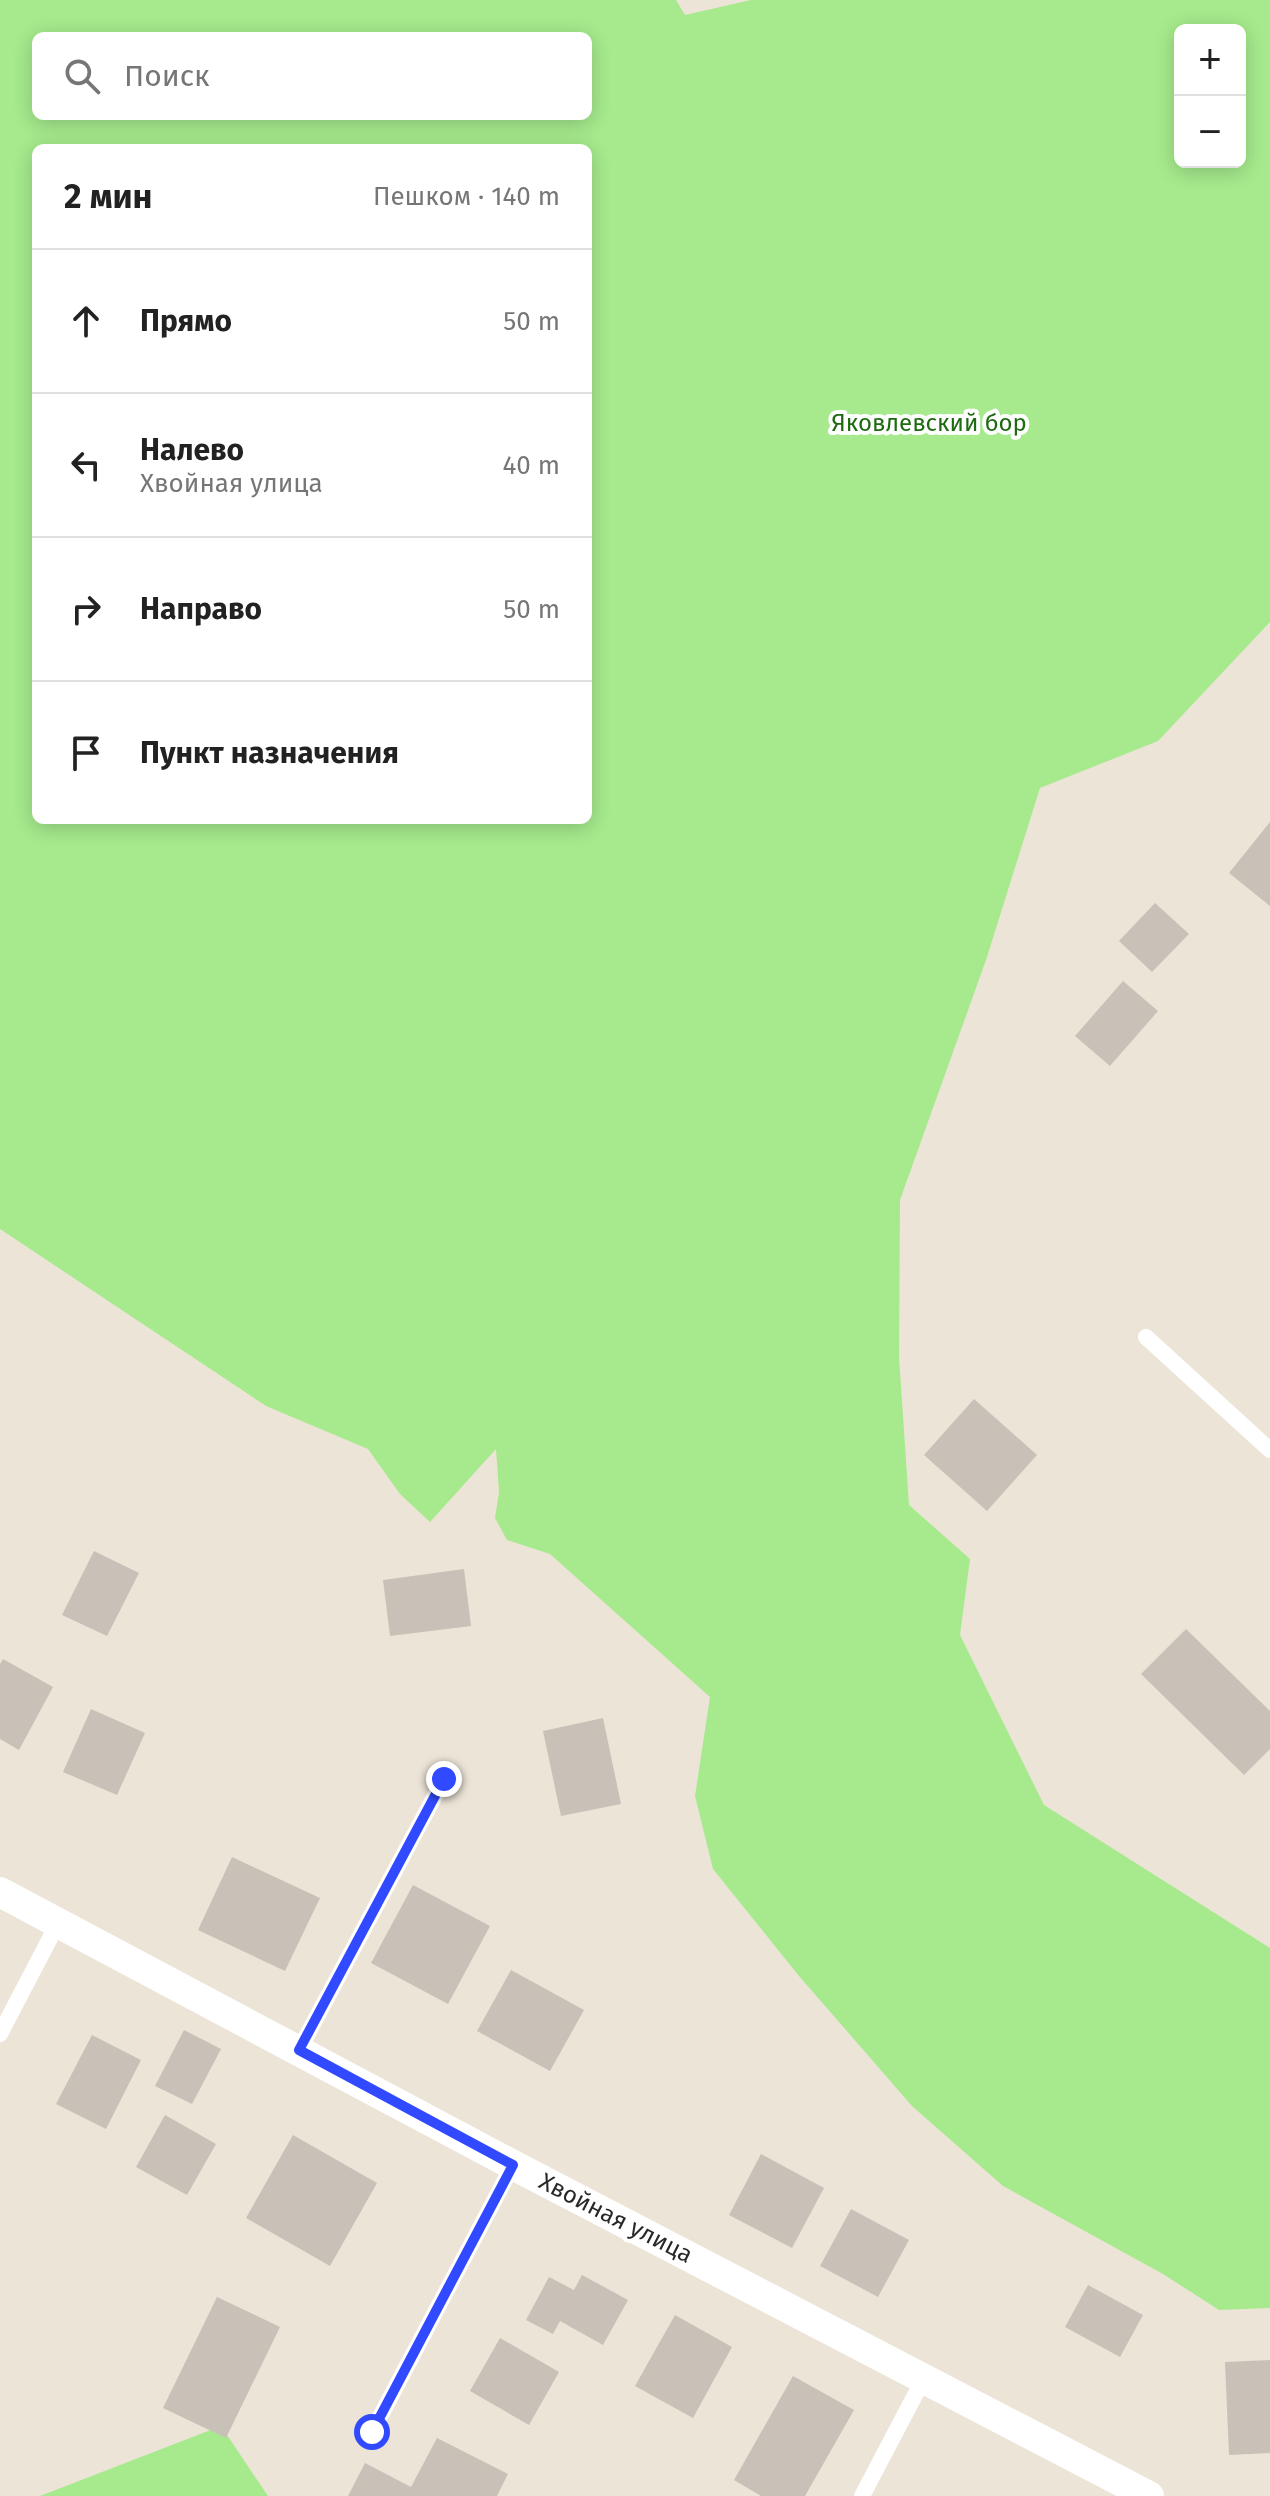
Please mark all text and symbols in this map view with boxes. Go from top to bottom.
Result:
map controls [1174,24,1246,168]
button: + [1174,24,1246,96]
search box [32,32,592,120]
icon: search [60,54,104,98]
text: Поиск [124,58,210,94]
button: − [1174,96,1246,168]
text: 2 мин [64,176,153,217]
text: Пешком · 140 m [373,181,560,212]
icon: ahead [64,299,108,343]
text: Прямо [140,303,232,339]
text: 50 m [503,306,560,337]
park label: Яковлевский бор [831,409,1027,437]
text: Налево [140,432,244,468]
icon: left [64,443,108,487]
text: 40 m [502,450,560,481]
text: Хвойная улица [140,468,323,499]
icon: right [64,587,108,631]
text: Направо [140,591,262,627]
text: 50 m [503,594,560,625]
icon: arrive [64,731,108,775]
text: Пункт назначения [140,735,399,771]
route end [426,1761,462,1797]
street label: Хвойная улица [535,2167,697,2269]
route start [354,2414,390,2450]

